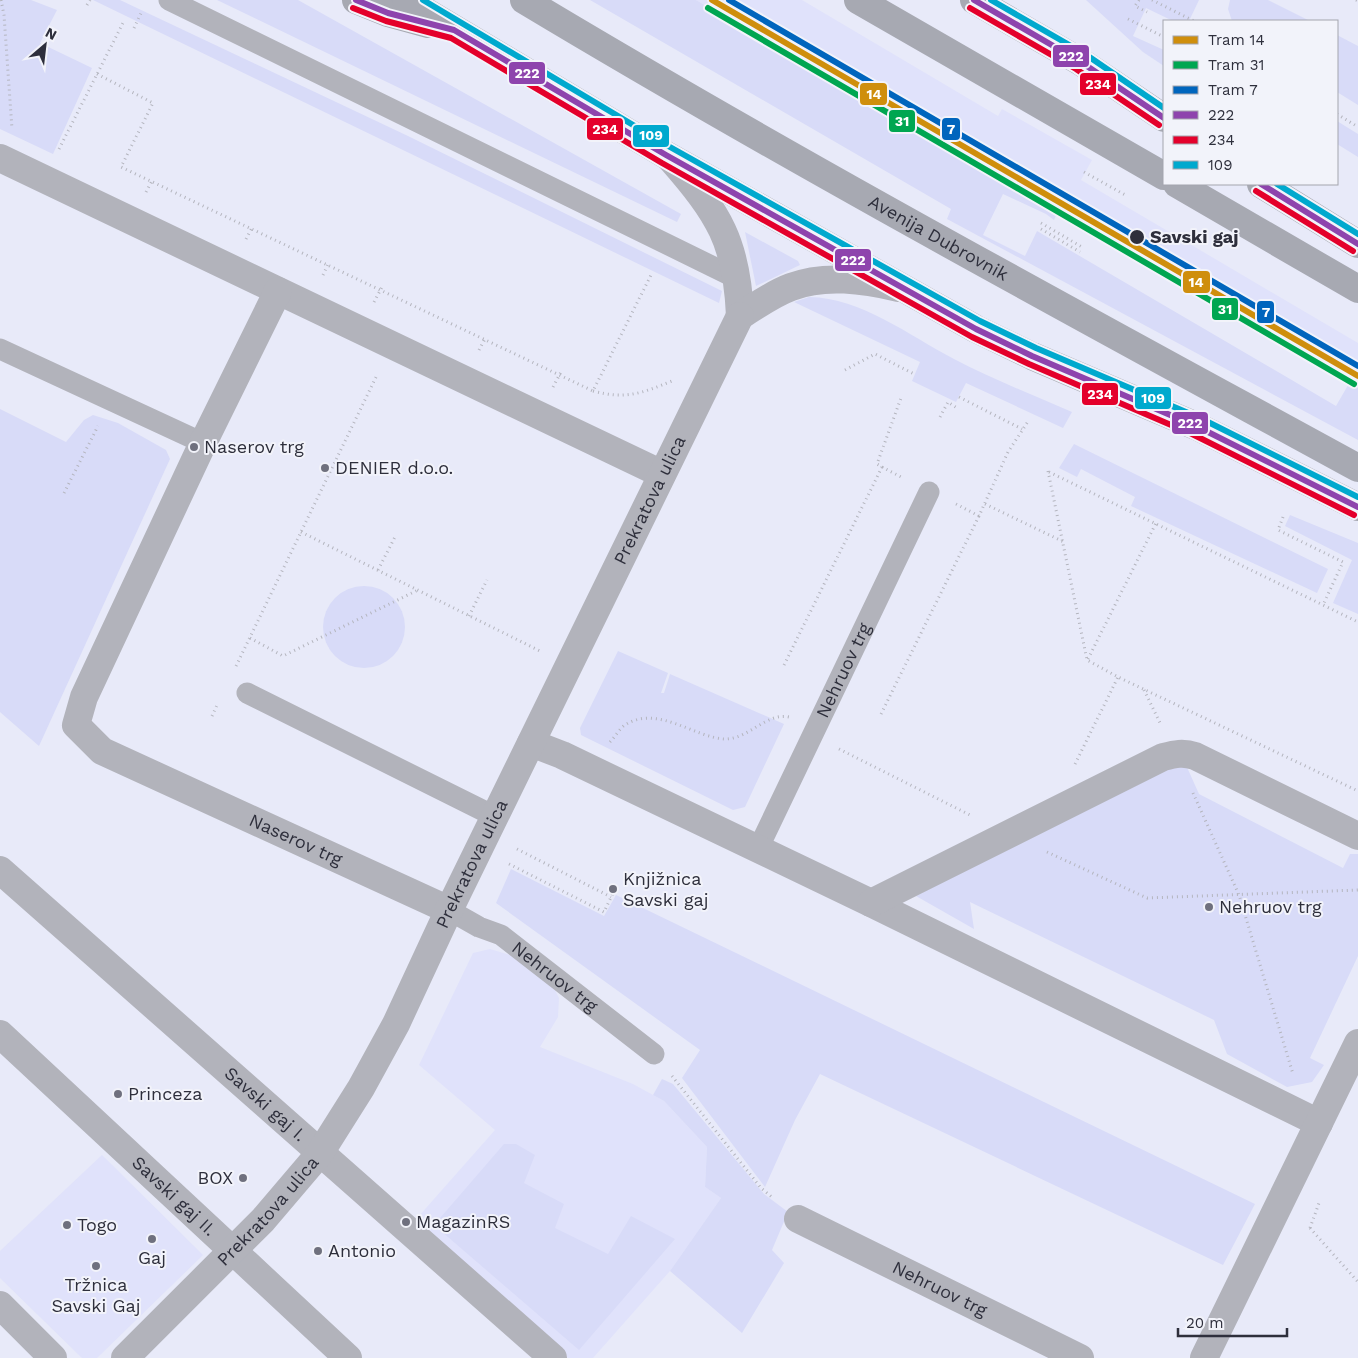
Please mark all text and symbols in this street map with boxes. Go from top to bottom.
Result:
north arrow [20,20,70,70]
legend [1163,20,1338,185]
text: N [43,24,59,43]
text: Tram 14 [1208,31,1265,49]
line badge: 222 [1052,44,1090,68]
text: 222 [1058,48,1084,64]
text: Tram 31 [1208,56,1264,74]
line badge: 222 [508,61,546,85]
text: 222 [514,65,540,81]
line badge: 234 [1079,72,1117,96]
text: 234 [1085,76,1111,92]
text: Tram 7 [1208,81,1258,99]
line badge: 14 [859,82,888,106]
text: 14 [866,86,882,102]
text: 222 [1208,106,1234,124]
line badge: 31 [888,109,916,133]
text: 31 [895,113,909,129]
line badge: 234 [586,117,624,141]
line badge: 7 [941,117,961,141]
text: 234 [592,121,618,137]
text: 7 [947,121,956,137]
line badge: 109 [632,124,670,148]
text: 109 [639,127,663,143]
text: 234 [1208,131,1235,149]
text: 109 [1208,156,1232,174]
street label: Avenija Dubrovnik [865,190,1012,285]
place label: Savski gaj [1150,226,1238,247]
marker: Savski gaj [1128,228,1146,246]
line badge: 222 [834,248,872,272]
text: 222 [840,252,866,268]
line badge: 14 [1182,270,1211,294]
text: 14 [1188,274,1204,290]
line badge: 31 [1211,297,1239,321]
line badge: 7 [1256,300,1275,324]
text: 31 [1218,301,1232,317]
text: 7 [1262,304,1271,320]
line badge: 234 [1081,382,1119,406]
text: 234 [1087,386,1113,402]
line badge: 109 [1134,386,1172,410]
text: 109 [1141,390,1165,406]
line badge: 222 [1171,411,1209,435]
text: 222 [1177,415,1203,431]
street label: Prekratova ulica [609,432,690,568]
place label: Naserov trg [204,436,304,457]
marker: Naserov trg [188,441,200,453]
place label: DENIER d.o.o. [335,457,453,478]
marker: DENIER d.o.o. [319,462,331,474]
street label: Nehruov trg [811,619,875,721]
street label: Prekratova ulica [431,796,512,931]
street label: Naserov trg [246,809,346,870]
place label: Knjižnica Savski gaj [623,868,709,910]
marker: Knjižnica Savski gaj [607,883,619,895]
place label: Nehruov trg [1219,896,1322,917]
marker: Nehruov trg [1203,901,1215,913]
street label: Nehruov trg [508,937,602,1016]
street label: Savski gaj I. [221,1062,311,1145]
place label: Princeza [128,1083,203,1104]
marker: Princeza [112,1088,124,1100]
street label: Savski gaj II. [128,1152,221,1240]
street label: Prekratova ulica [212,1152,323,1270]
place label: BOX [197,1167,233,1188]
marker: BOX [237,1172,249,1184]
place label: MagazinRS [416,1211,510,1232]
place label: Togo [77,1214,117,1235]
marker: MagazinRS [400,1216,412,1228]
marker: Togo [61,1219,73,1231]
marker: Gaj [146,1233,158,1245]
place label: Antonio [328,1240,396,1261]
marker: Antonio [312,1245,324,1257]
place label: Gaj [138,1247,166,1268]
street label: Nehruov trg [889,1256,991,1321]
marker: Tržnica Savski Gaj [90,1260,102,1272]
place label: Tržnica Savski Gaj [52,1274,141,1316]
scale bar [1178,1306,1287,1338]
text: 20 m [1186,1314,1224,1332]

